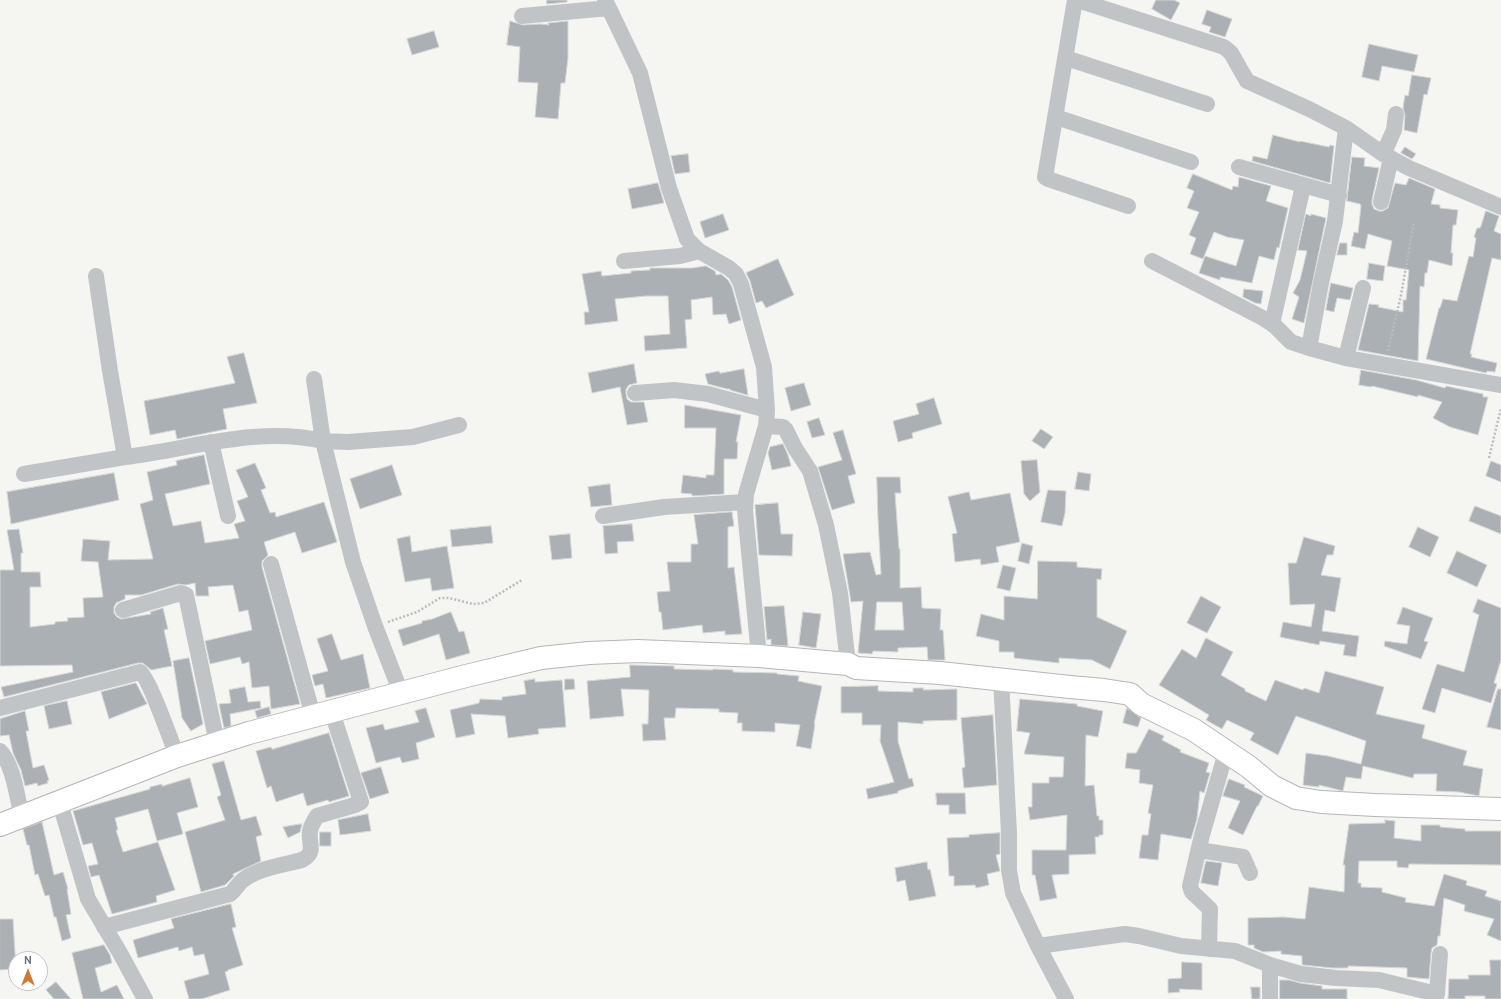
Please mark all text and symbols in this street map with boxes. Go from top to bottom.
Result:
north arrow [8,951,48,991]
text: N [24,953,32,967]

